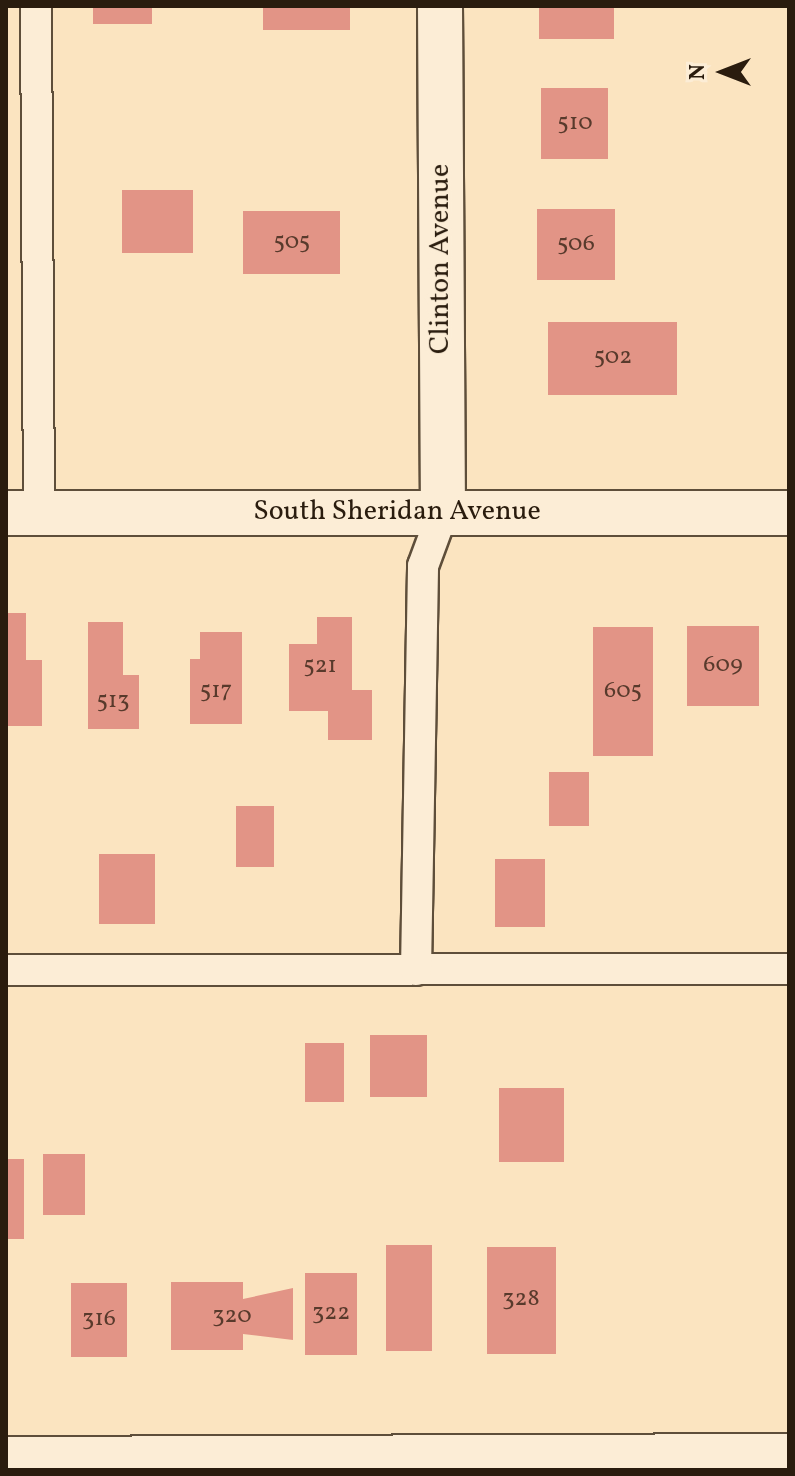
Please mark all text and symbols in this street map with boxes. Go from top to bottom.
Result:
north arrow [683,32,763,112]
text: N [683,64,714,80]
house number: 510 [557,110,593,138]
street label: Clinton Avenue [424,164,458,354]
house number: 505 [274,229,310,257]
house number: 506 [557,231,595,259]
house number: 502 [594,344,632,372]
street label: South Sheridan Avenue [253,495,541,529]
house number: 609 [703,652,743,680]
house number: 521 [303,653,337,681]
house number: 517 [200,678,232,706]
house number: 605 [604,678,642,706]
house number: 513 [96,688,130,716]
house number: 328 [502,1286,540,1314]
house number: 322 [312,1300,350,1328]
house number: 320 [212,1303,252,1331]
house number: 316 [82,1306,116,1334]

